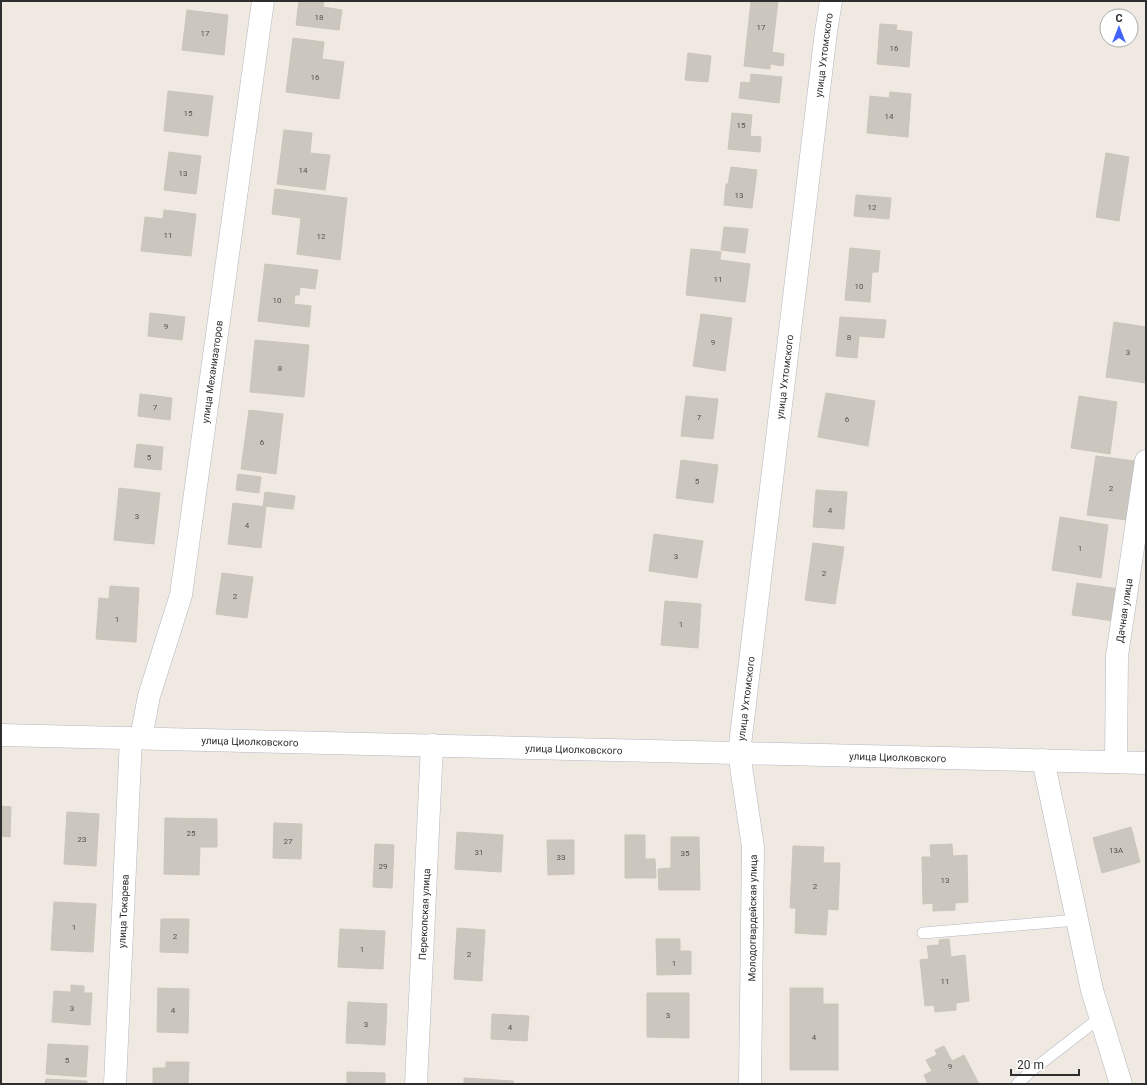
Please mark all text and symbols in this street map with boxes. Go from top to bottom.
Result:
north arrow [1099,8,1139,48]
street label: улица Ухтомского [813,12,835,98]
text: С [1115,12,1123,25]
house number: 18 [315,13,324,22]
house number: 17 [757,23,766,32]
house number: 17 [201,29,210,38]
house number: 16 [890,44,899,53]
house number: 16 [311,73,320,82]
house number: 15 [184,109,193,118]
house number: 14 [885,112,894,121]
house number: 15 [737,121,746,130]
house number: 14 [299,166,308,175]
house number: 13 [179,169,188,178]
house number: 13 [735,191,744,200]
house number: 12 [868,203,877,212]
house number: 11 [164,231,173,240]
house number: 12 [317,232,326,241]
house number: 11 [714,275,723,284]
house number: 10 [855,282,864,291]
house number: 10 [273,296,282,305]
street label: улица Механизаторов [199,319,224,424]
house number: 9 [164,322,168,331]
house number: 8 [847,333,852,342]
street label: улица Ухтомского [774,334,795,420]
house number: 9 [711,338,715,347]
house number: 3 [1126,348,1130,357]
house number: 8 [278,364,283,373]
house number: 7 [153,403,158,412]
house number: 7 [697,413,702,422]
house number: 6 [845,415,850,424]
house number: 6 [260,438,265,447]
house number: 5 [147,453,152,462]
house number: 5 [695,477,700,486]
house number: 2 [1109,484,1114,493]
house number: 4 [828,506,833,515]
house number: 3 [135,512,139,521]
house number: 4 [245,521,250,530]
house number: 1 [1078,544,1082,553]
house number: 3 [674,552,678,561]
house number: 2 [822,569,827,578]
street label: Дачная улица [1114,577,1134,644]
house number: 2 [233,592,238,601]
house number: 1 [115,615,119,624]
house number: 1 [679,620,683,629]
street label: улица Ухтомского [735,655,756,741]
street label: улица Циолковского [201,734,299,748]
street label: улица Циолковского [525,742,623,756]
street label: улица Циолковского [849,750,947,764]
house number: 25 [187,829,196,838]
house number: 23 [78,835,87,844]
house number: 27 [284,837,293,846]
house number: 13А [1109,846,1124,855]
house number: 31 [475,848,484,857]
house number: 35 [681,849,690,858]
house number: 33 [557,853,566,862]
street label: Молодогвардейская улица [746,855,758,982]
house number: 29 [379,862,388,871]
street label: Перекопская улица [416,868,432,960]
street label: улица Токарева [116,874,130,948]
house number: 13 [941,876,950,885]
house number: 2 [813,882,818,891]
house number: 1 [72,923,76,932]
house number: 2 [173,932,178,941]
house number: 1 [360,945,364,954]
house number: 2 [467,950,472,959]
house number: 1 [672,959,676,968]
house number: 11 [941,977,950,986]
house number: 3 [70,1004,74,1013]
house number: 4 [171,1006,176,1015]
house number: 3 [666,1011,670,1020]
house number: 3 [364,1020,368,1029]
house number: 4 [508,1023,513,1032]
house number: 4 [812,1033,817,1042]
scale bar [1011,1051,1079,1077]
house number: 5 [65,1056,70,1065]
text: 20 m [1017,1058,1044,1072]
house number: 9 [948,1062,952,1071]

